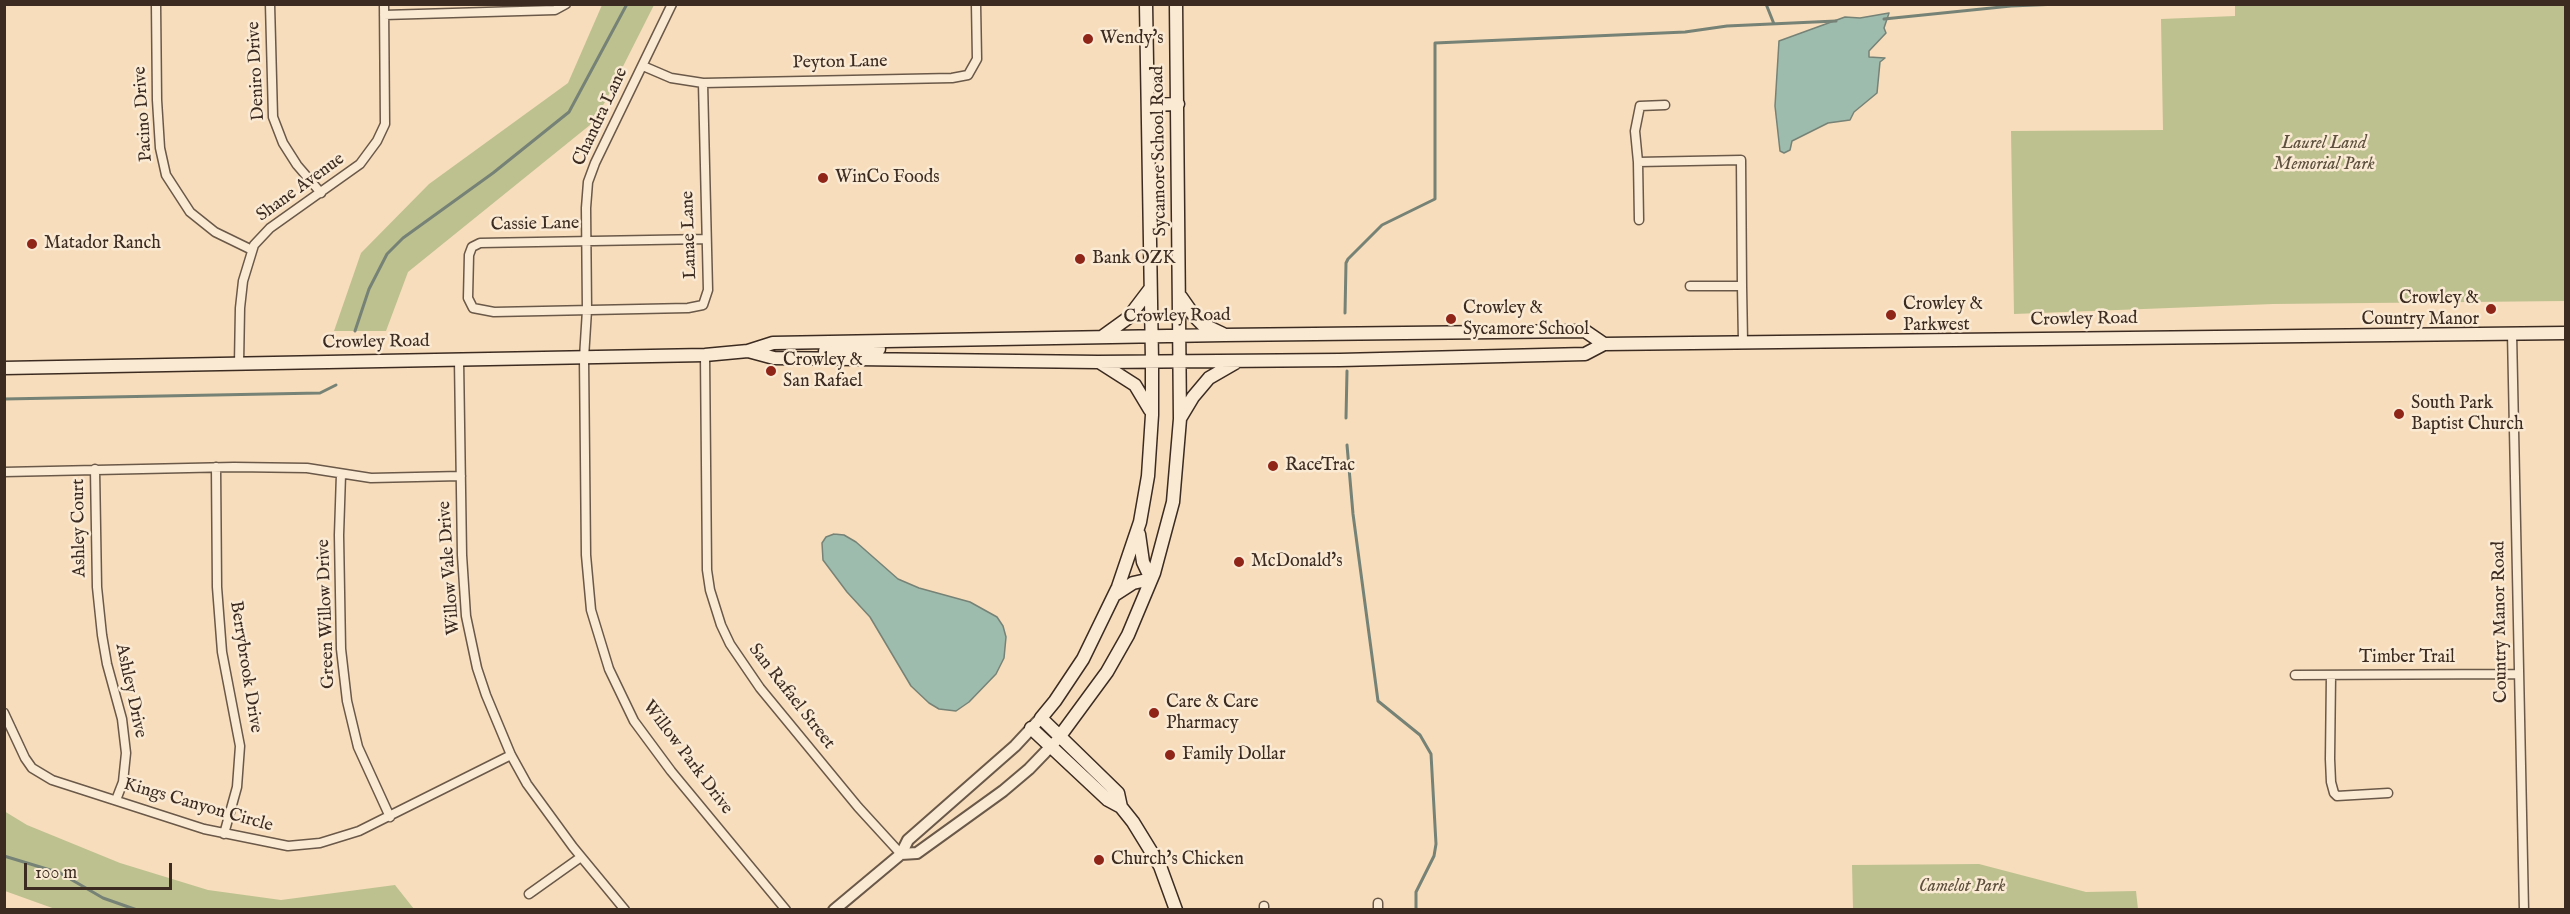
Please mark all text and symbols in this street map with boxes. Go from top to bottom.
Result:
street label: Deniro Drive [244,21,270,121]
place label: Wendy's [1100,28,1164,50]
marker: Wendy's [1081,32,1095,46]
street label: Peyton Lane [792,51,888,75]
street label: Chandra Lane [569,64,633,170]
street label: Pacino Drive [130,65,158,163]
street label: Sycamore School Road [1148,65,1172,237]
park label: Laurel Land Memorial Park [2273,133,2375,176]
street label: Shane Avenue [253,149,349,227]
place label: WinCo Foods [835,167,940,189]
marker: WinCo Foods [816,171,830,185]
street label: Lanae Lane [678,190,702,280]
street label: Cassie Lane [490,213,580,237]
place label: Matador Ranch [44,233,161,255]
marker: Matador Ranch [25,237,39,251]
place label: Bank OZK [1092,248,1175,270]
marker: Bank OZK [1073,252,1087,266]
place label: Crowley & Country Manor [2361,288,2479,330]
place label: Crowley & Parkwest [1903,294,1983,336]
place label: Crowley & Sycamore School [1463,298,1589,340]
marker: Crowley & Country Manor [2484,302,2498,316]
street label: Crowley Road [1123,305,1231,329]
marker: Crowley & Parkwest [1884,308,1898,322]
street label: Crowley Road [2030,308,2138,332]
marker: Crowley & Sycamore School [1444,312,1458,326]
street label: Crowley Road [322,331,430,355]
place label: Crowley & San Rafael [783,350,863,392]
marker: Crowley & San Rafael [764,364,778,378]
place label: South Park Baptist Church [2411,393,2523,436]
marker: South Park Baptist Church [2392,407,2406,421]
place label: RaceTrac [1285,455,1355,477]
marker: RaceTrac [1266,459,1280,473]
street label: Ashley Court [68,479,92,577]
street label: Willow Vale Drive [435,500,465,636]
street label: Green Willow Drive [314,539,340,689]
street label: Country Manor Road [2489,541,2513,703]
place label: McDonald's [1251,551,1343,573]
marker: McDonald's [1232,555,1246,569]
street label: Berrybrook Drive [224,600,266,734]
street label: San Rafael Street [743,640,839,754]
street label: Ashley Drive [109,642,151,740]
street label: Timber Trail [2359,647,2455,669]
place label: Care & Care Pharmacy [1166,692,1258,734]
street label: Willow Park Drive [637,697,737,819]
marker: Care & Care Pharmacy [1147,706,1161,720]
place label: Family Dollar [1182,744,1285,766]
marker: Family Dollar [1163,748,1177,762]
street label: Kings Canyon Circle [121,774,275,838]
place label: Church's Chicken [1111,849,1244,871]
scale bar [27,851,176,889]
marker: Church's Chicken [1092,853,1106,867]
text: 100 m [35,862,77,885]
park label: Camelot Park [1919,876,2005,898]

